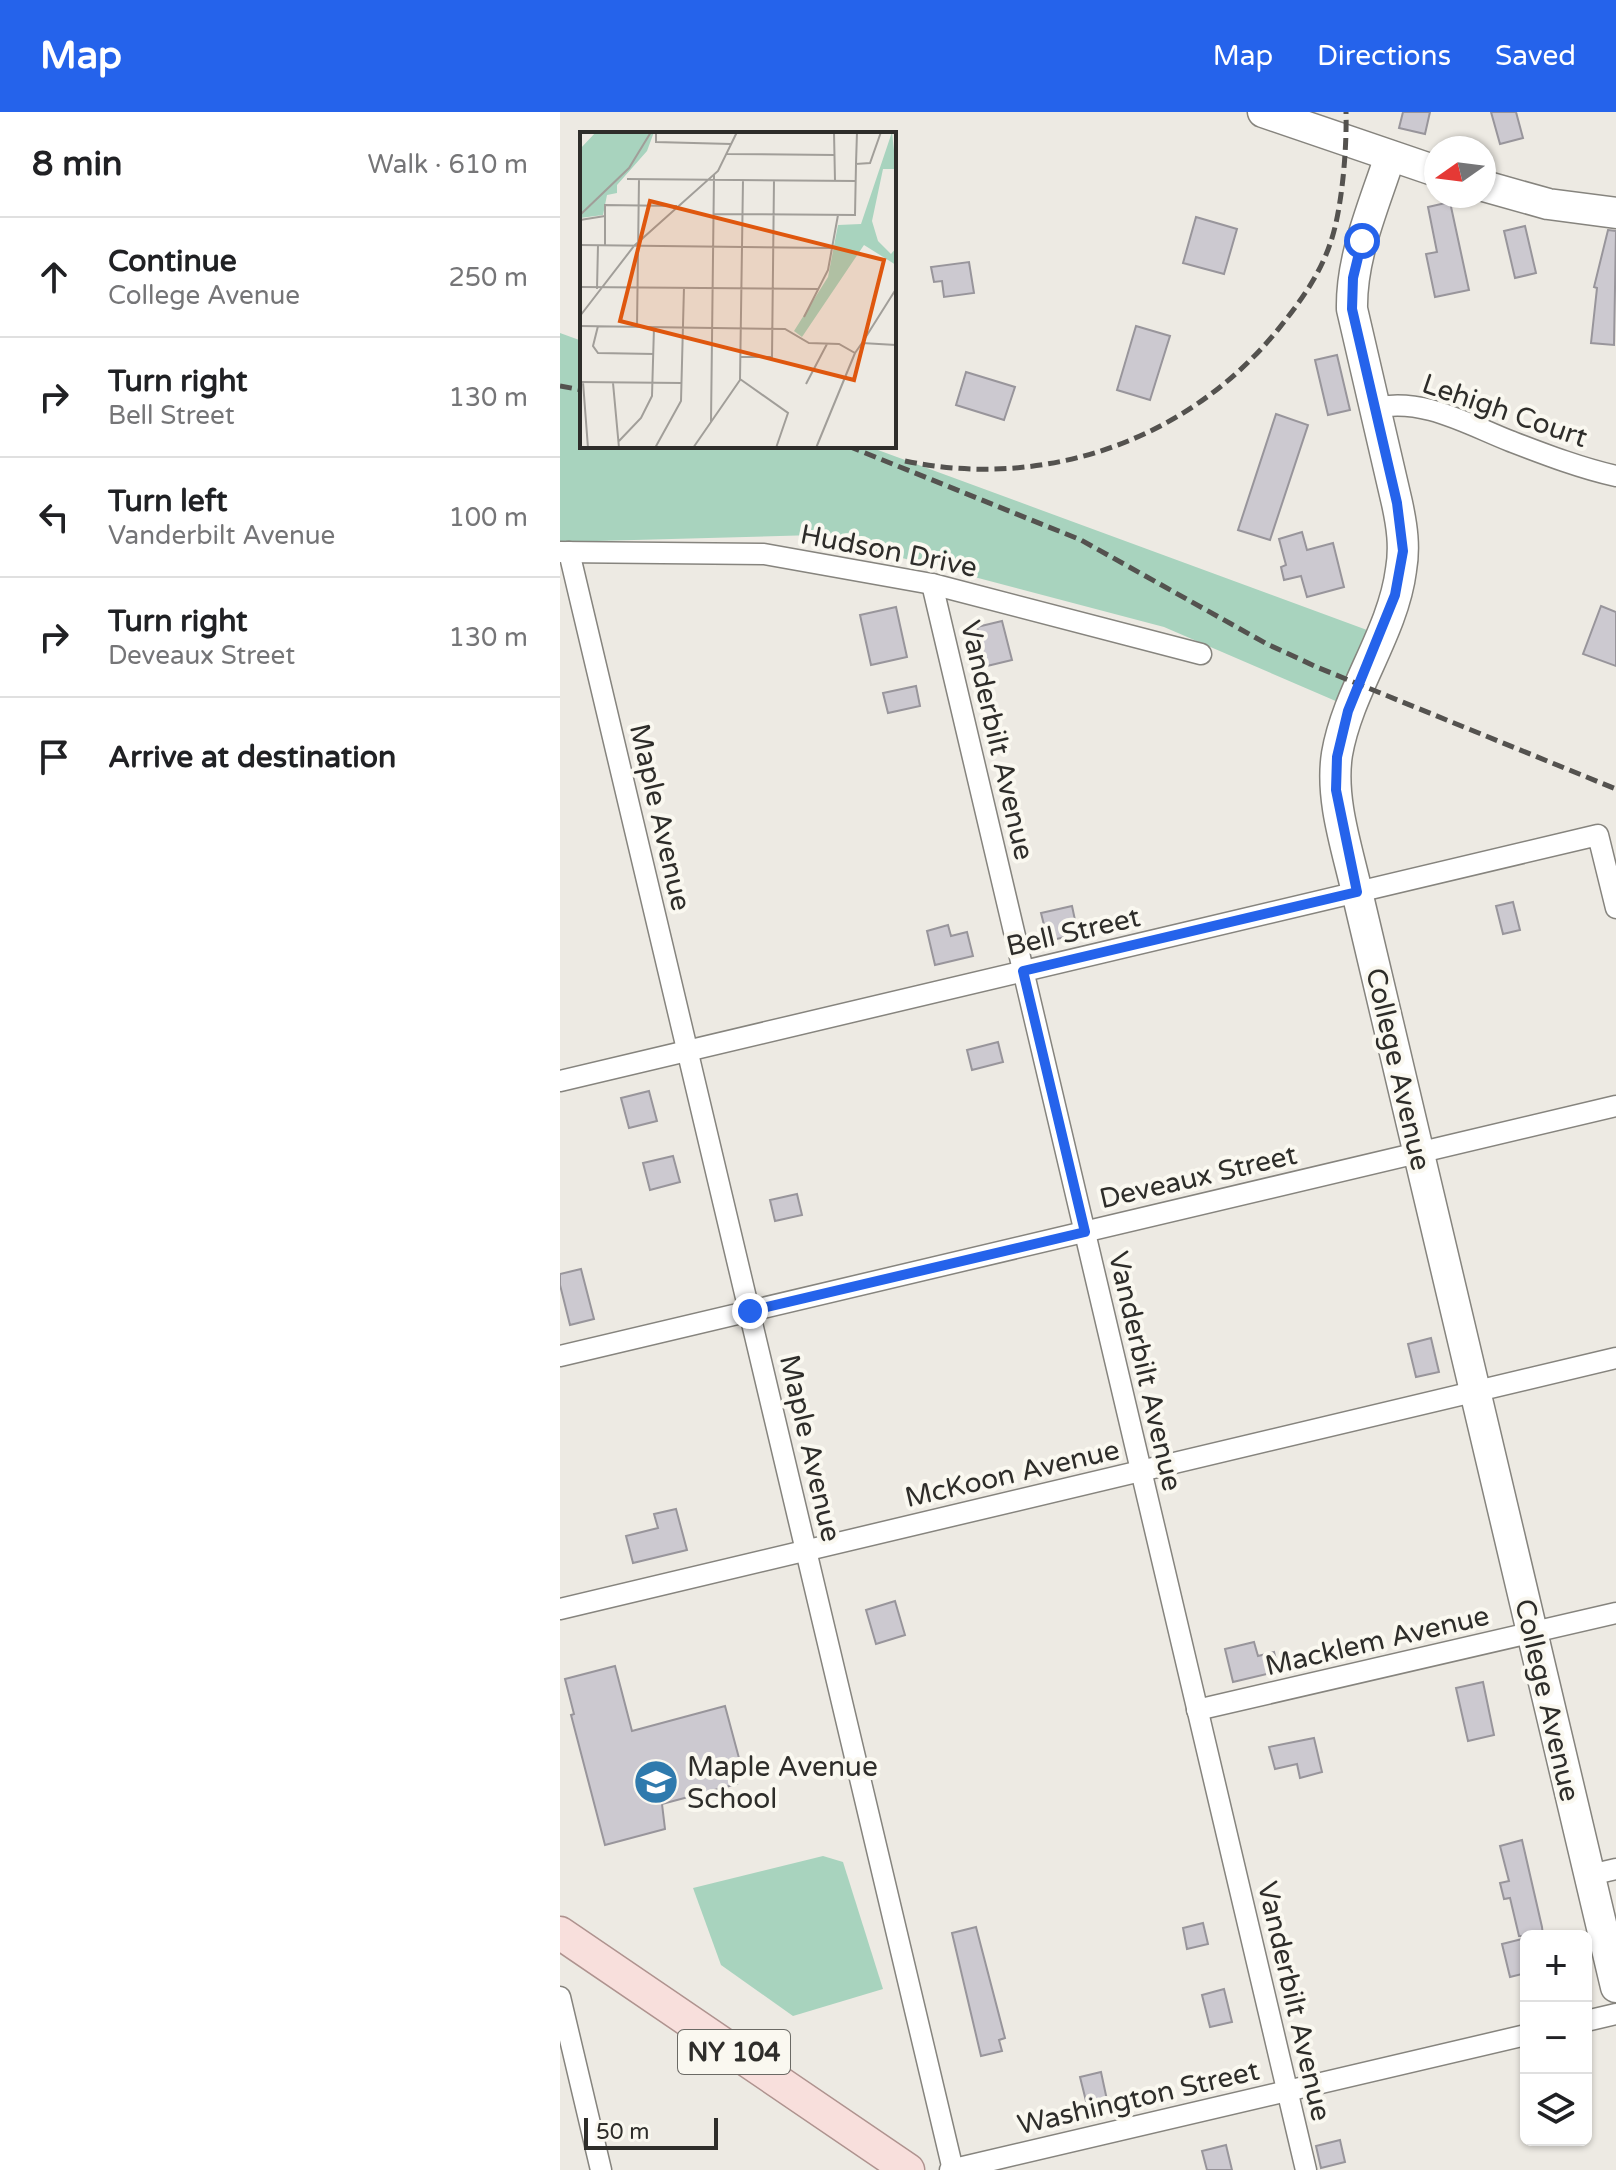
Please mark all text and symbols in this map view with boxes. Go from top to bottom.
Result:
text: Map [40,33,122,79]
text: Map [1213,39,1273,73]
text: Directions [1317,39,1451,73]
text: Saved [1495,39,1576,73]
inset map [580,132,896,448]
north arrow [1424,136,1496,208]
text: 8 min [32,144,123,185]
text: Walk · 610 m [368,149,528,180]
route start [1344,223,1380,259]
text: Continue [108,243,237,280]
icon: ahead [32,255,76,299]
text: 250 m [448,262,528,293]
text: College Avenue [108,280,300,311]
text: Turn right [108,363,248,400]
street label: Lehigh Court [1418,367,1592,455]
icon: right [32,375,76,419]
text: 130 m [448,382,528,413]
text: Bell Street [108,400,235,431]
text: Turn left [108,483,227,520]
icon: left [32,495,76,539]
text: 100 m [448,502,528,533]
street label: Hudson Drive [798,517,980,585]
text: Vanderbilt Avenue [108,520,335,551]
text: Turn right [108,603,248,640]
icon: right [32,615,76,659]
street label: Vanderbilt Avenue [953,617,1041,863]
text: 130 m [448,622,528,653]
text: Deveaux Street [108,640,295,671]
street label: Maple Avenue [622,720,698,914]
icon: arrive [32,735,76,779]
text: Arrive at destination [108,739,396,776]
street label: Bell Street [1003,900,1144,964]
street label: College Avenue [1358,965,1438,1174]
street label: Deveaux Street [1096,1138,1300,1216]
street label: Vanderbilt Avenue [1101,1248,1189,1494]
route end [732,1293,768,1329]
street label: Maple Avenue [772,1351,848,1545]
street label: McKoon Avenue [902,1433,1123,1515]
street label: College Avenue [1507,1596,1587,1805]
street label: Macklem Avenue [1262,1599,1493,1683]
place label: Maple Avenue School [687,1750,878,1816]
school or university icon: Maple Avenue School [632,1758,680,1806]
street label: Vanderbilt Avenue [1250,1878,1338,2124]
map controls [1520,1930,1592,2146]
button: + [1520,1930,1592,2002]
button: − [1520,2002,1592,2074]
road number: NY 104 [678,2030,790,2074]
street label: Washington Street [1014,2054,1263,2142]
button: layers [1520,2074,1592,2146]
scale bar [584,2114,718,2150]
text: 50 m [596,2119,650,2145]

